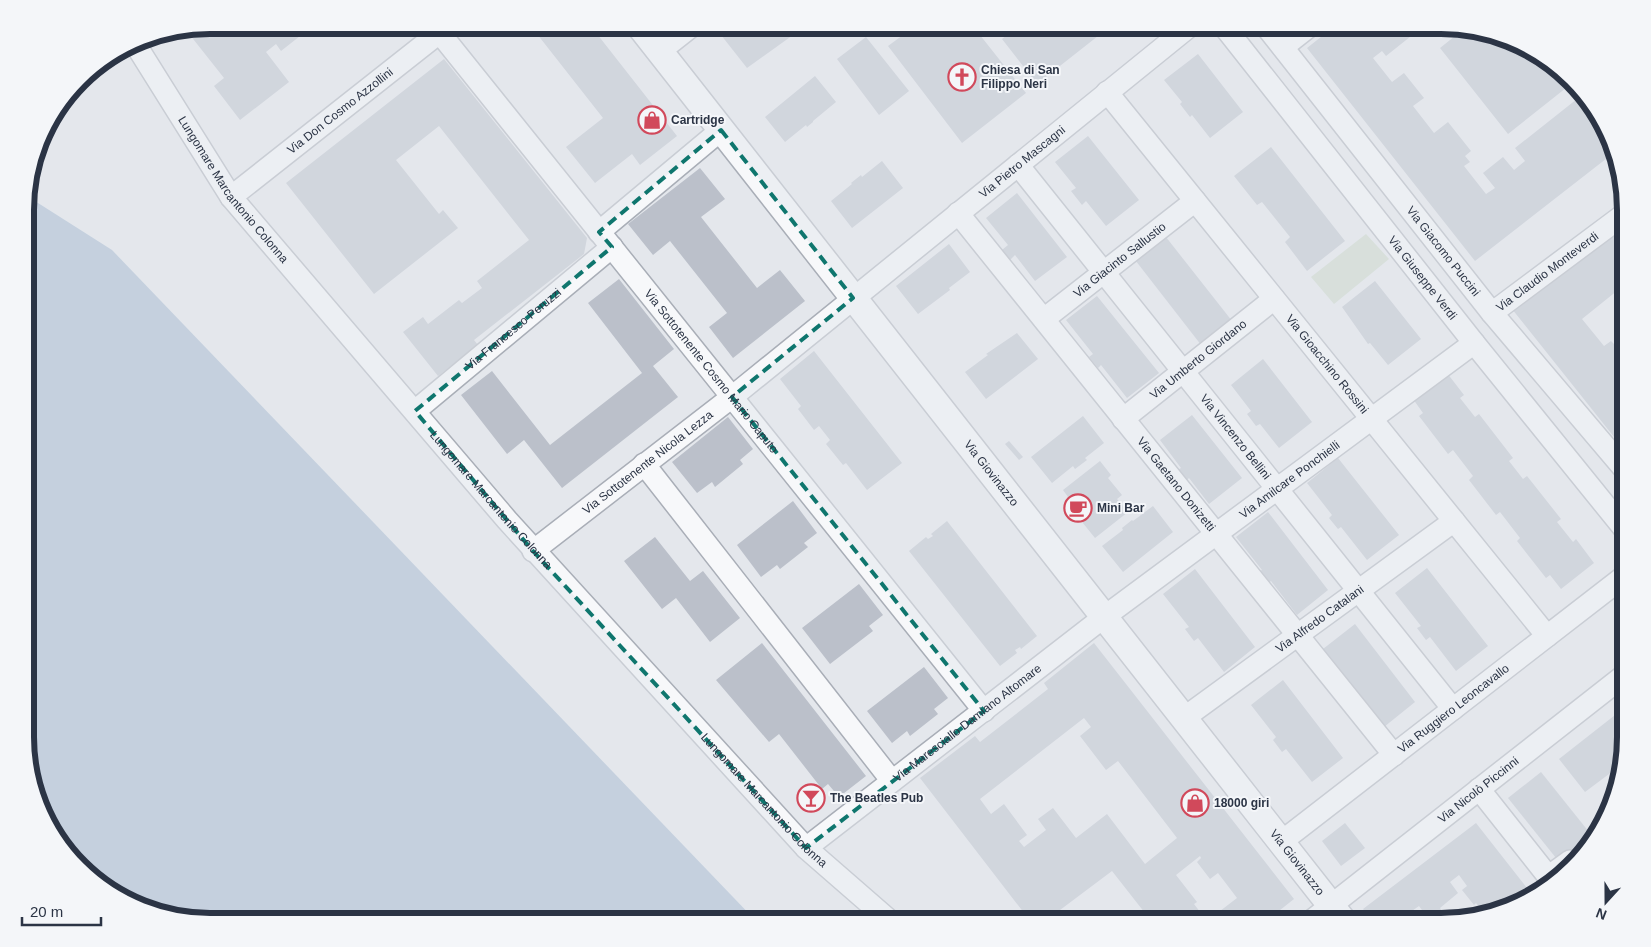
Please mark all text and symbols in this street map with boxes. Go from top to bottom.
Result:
church icon: Chiesa di San Filippo Neri [947,62,977,92]
place label: Chiesa di San Filippo Neri [981,63,1060,91]
street label: Via Don Cosmo Azzollini [284,65,396,157]
shop icon: Cartridge [637,105,667,135]
place label: Cartridge [671,113,725,127]
street label: Lungomare Marcantonio Colonna [175,114,291,266]
street label: Via Pietro Mascagni [976,123,1068,201]
street label: Via Giacomo Puccini [1404,203,1483,299]
street label: Via Giacinto Sallustio [1071,219,1169,300]
street label: Via Claudio Monteverdi [1493,229,1601,314]
street label: Via Giuseppe Verdi [1385,233,1460,322]
street label: Via Francesco Peruzzi [463,285,564,373]
street label: Via Sottotenente Cosmo Mario Caputo [641,287,781,456]
street label: Via Gioacchino Rossini [1283,312,1371,416]
street label: Via Umberto Giordano [1147,316,1249,402]
street label: Via Vincenzo Bellini [1197,391,1274,482]
street label: Via Sottotenente Nicola Lezza [580,407,716,517]
street label: Lungomare Marcantonio Colonna [427,428,555,572]
street label: Via Gaetano Donizetti [1134,434,1218,534]
street label: Via Giovinazzo [961,437,1022,509]
street label: Via Amilcare Ponchielli [1237,438,1343,521]
cafe icon: Mini Bar [1063,493,1093,523]
place label: Mini Bar [1097,501,1145,515]
street label: Via Alfredo Catalani [1273,582,1366,656]
street label: Via Maresciallo Damiano Altomare [890,661,1044,785]
street label: Via Ruggiero Leoncavallo [1395,661,1512,756]
street label: Lungomare Marcantonio Colonna [698,730,830,870]
street label: Via Nicolò Piccinni [1435,754,1521,826]
bar icon: The Beatles Pub [796,783,826,813]
shop icon: 18000 giri [1180,788,1210,818]
place label: The Beatles Pub [830,791,923,805]
place label: 18000 giri [1214,796,1269,810]
street label: Via Giovinazzo [1267,827,1327,898]
north arrow [1581,877,1631,927]
scale bar [22,894,101,926]
text: 20 m [30,903,63,920]
text: N [1594,905,1609,923]

